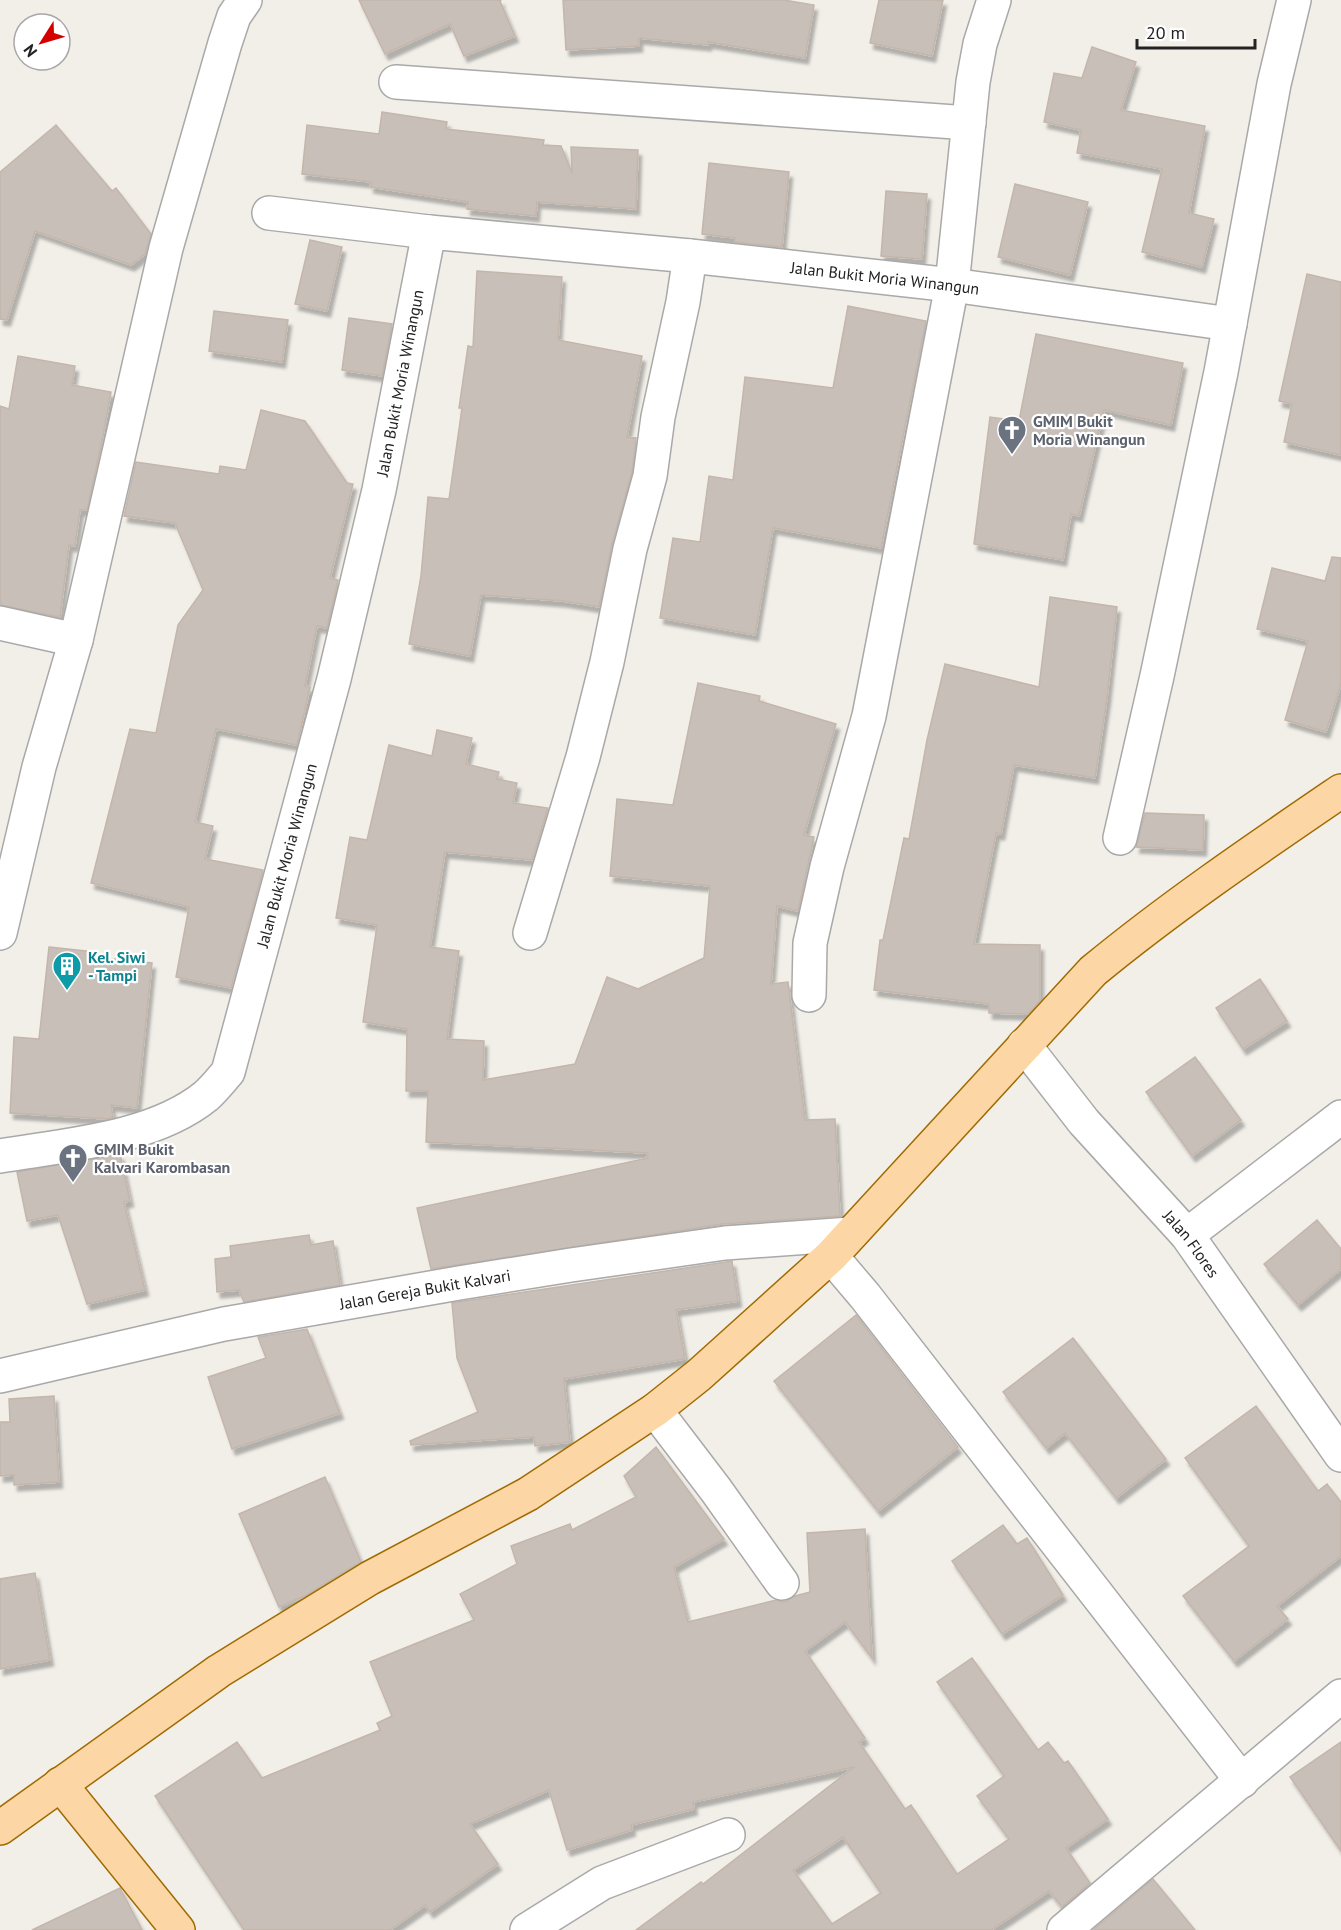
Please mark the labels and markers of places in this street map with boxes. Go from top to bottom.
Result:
place label: GMIM Bukit Moria Winangun [1033,411,1145,449]
church icon: GMIM Bukit Moria Winangun [996,414,1028,456]
place label: Kel. Siwi - Tampi [88,947,146,985]
building icon: Kel. Siwi - Tampi [51,950,83,992]
place label: GMIM Bukit Kalvari Karombasan [94,1139,230,1177]
church icon: GMIM Bukit Kalvari Karombasan [57,1142,89,1184]

